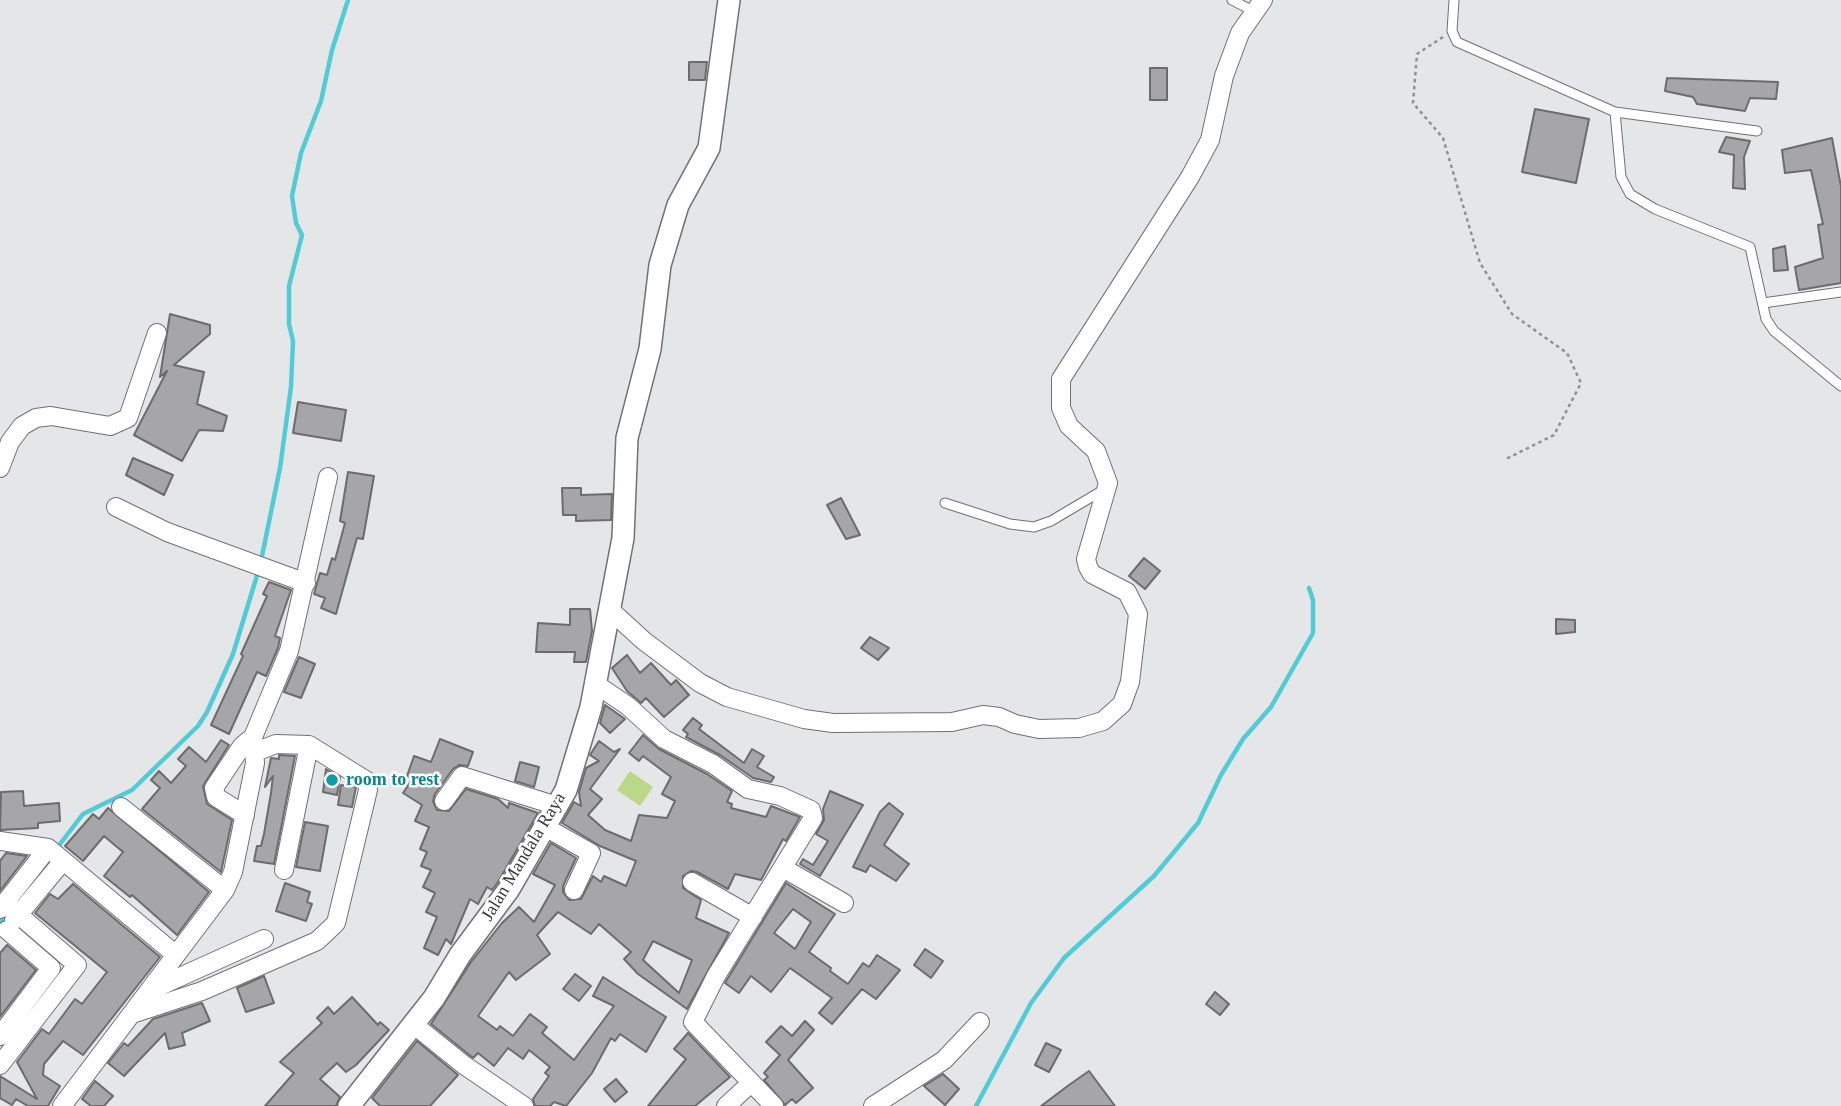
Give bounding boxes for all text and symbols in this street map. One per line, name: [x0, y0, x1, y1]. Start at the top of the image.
place label: room to rest: [346, 769, 439, 791]
marker: room to rest: [324, 772, 340, 788]
street label: Jalan Mandala Raya: [477, 789, 571, 925]

